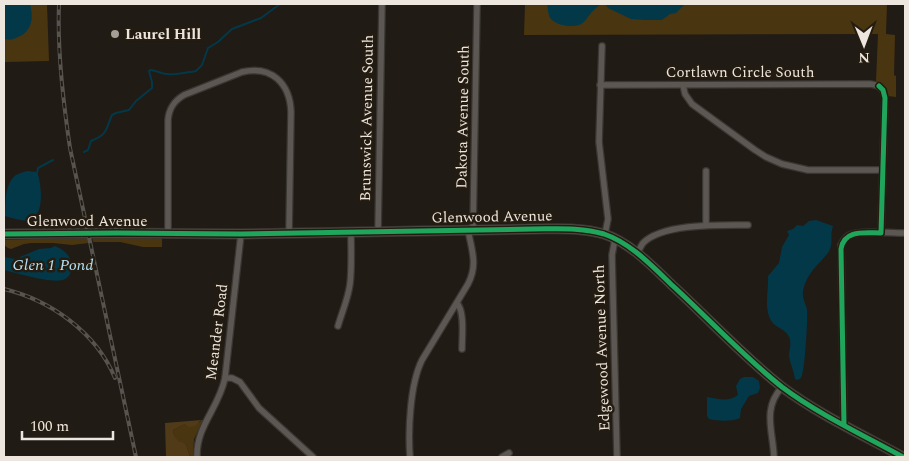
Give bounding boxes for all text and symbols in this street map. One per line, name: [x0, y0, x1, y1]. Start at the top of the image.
north arrow: [839, 20, 889, 70]
place label: Laurel Hill: [125, 23, 201, 46]
marker: Laurel Hill: [109, 28, 121, 40]
street label: Brunswick Avenue South: [354, 34, 380, 202]
street label: Dakota Avenue South: [450, 45, 476, 189]
text: N: [858, 47, 870, 68]
street label: Cortlawn Circle South: [666, 61, 815, 84]
street label: Glenwood Avenue: [431, 204, 553, 230]
street label: Glenwood Avenue: [26, 210, 148, 233]
water label: Glen 1 Pond: [13, 253, 93, 277]
street label: Edgewood Avenue North: [588, 264, 616, 432]
street label: Meander Road: [200, 282, 234, 382]
scale bar: [22, 408, 114, 440]
text: 100 m: [30, 415, 69, 438]

